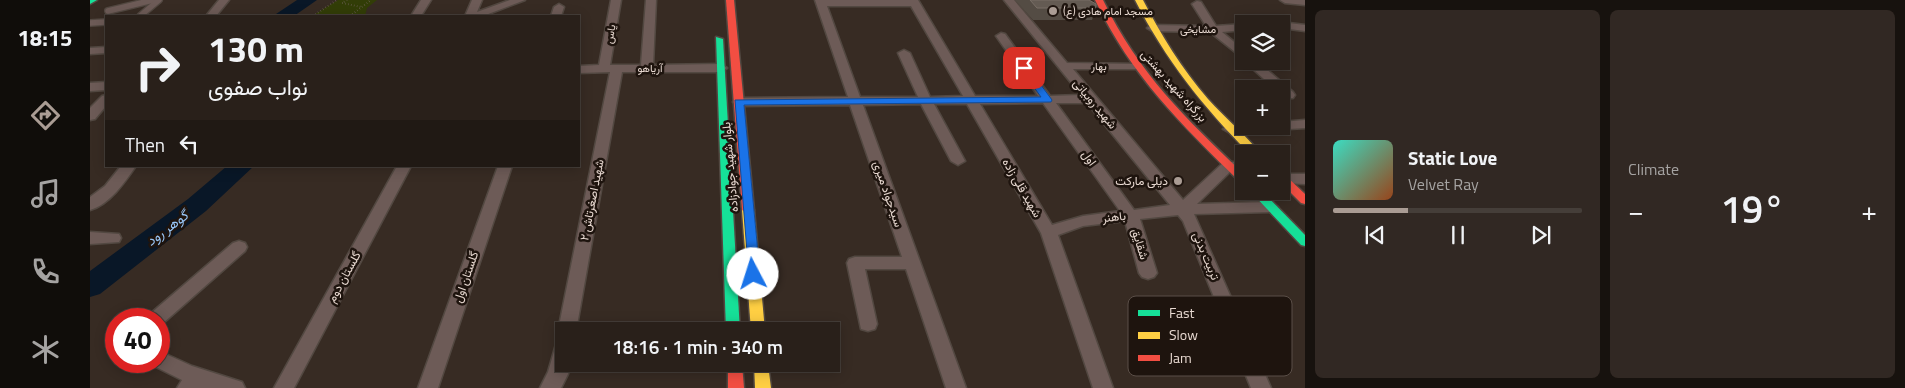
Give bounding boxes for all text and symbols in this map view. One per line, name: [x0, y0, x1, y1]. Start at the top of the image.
place label: مسجد امام هادی (ع): [1063, 3, 1153, 19]
marker: مسجد امام هادی (ع): [1047, 5, 1059, 17]
map controls: [1235, 15, 1290, 200]
button: layers: [1235, 15, 1290, 70]
text: 18:15: [18, 21, 72, 55]
street label: مشایخی: [1180, 21, 1216, 37]
text: 130 m: [208, 22, 304, 76]
street label: یاس: [600, 23, 620, 45]
icon: right: [125, 35, 190, 100]
street label: بزرگراه شهید بهشتی: [1137, 45, 1212, 126]
pin: [1003, 47, 1045, 89]
icon: arrive: [1010, 54, 1038, 82]
street label: بهار: [1090, 58, 1107, 74]
street label: آریاهو: [637, 60, 664, 76]
text: نواب صفوی: [208, 70, 308, 104]
street label: شهید روبیاتی: [1069, 74, 1122, 133]
button: +: [1235, 80, 1290, 135]
icon: directions: [28, 98, 63, 133]
street label: بلوار شهید جوادزاده: [716, 121, 743, 213]
text: Then: [125, 130, 165, 159]
icon: left: [175, 130, 203, 158]
text: Static Love: [1408, 143, 1497, 172]
button: −: [1235, 145, 1290, 200]
street label: اول: [1077, 146, 1102, 170]
street label: شهید قلی زاده: [998, 154, 1047, 221]
text: Climate: [1628, 157, 1679, 181]
street label: شهید اصغرتاش ۲: [574, 158, 609, 242]
street label: سیدجواد میری: [868, 158, 909, 230]
place label: دیلی مارکت: [1115, 171, 1168, 190]
text: Velvet Ray: [1408, 172, 1479, 196]
marker: دیلی مارکت: [1172, 175, 1184, 187]
icon: music: [28, 176, 63, 211]
text: 19°: [1721, 180, 1784, 238]
text: −: [1628, 189, 1644, 232]
text: +: [1861, 189, 1877, 232]
water label: گوهر رود: [141, 203, 194, 250]
street label: باهنر: [1100, 206, 1127, 227]
icon: previous: [1361, 221, 1389, 249]
icon: pause: [1444, 221, 1472, 249]
icon: next: [1527, 221, 1555, 249]
street label: شقایق: [1127, 226, 1154, 262]
street label: تربیت بدنی: [1188, 229, 1225, 283]
position arrow: [726, 247, 778, 299]
street label: گلستان دوم: [322, 248, 365, 306]
street label: گلستان اول: [448, 248, 483, 305]
icon: phone: [28, 254, 63, 289]
legend: [1128, 296, 1292, 376]
text: Fast: [1169, 302, 1194, 323]
speed limit sign: 40: [105, 308, 170, 373]
text: Slow: [1169, 324, 1198, 345]
icon: climate: [28, 332, 63, 367]
text: 18:16 · 1 min · 340 m: [612, 332, 783, 361]
text: Jam: [1169, 347, 1192, 368]

